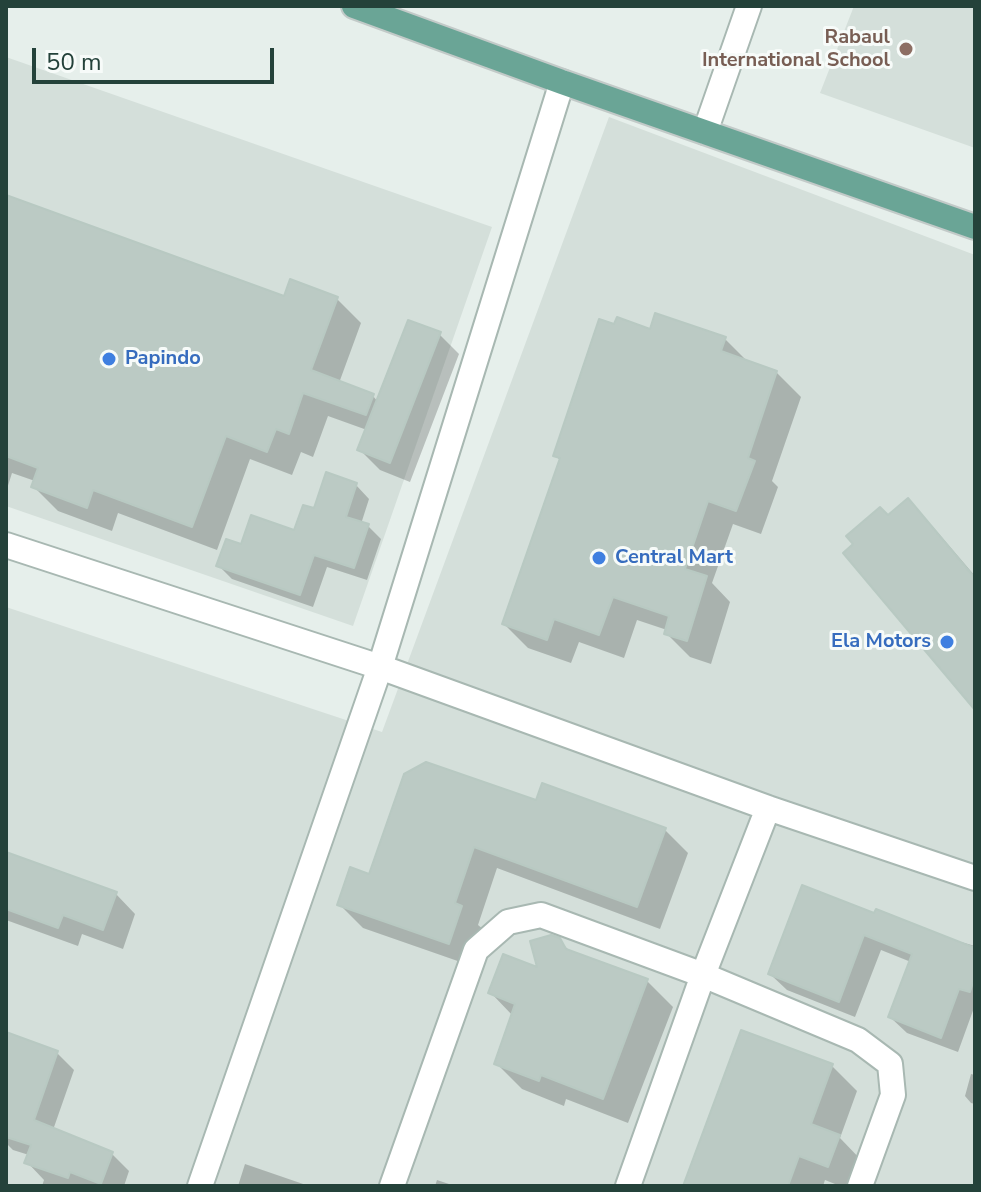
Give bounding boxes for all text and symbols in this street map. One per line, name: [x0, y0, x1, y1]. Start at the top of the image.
place label: Rabaul International School: [702, 26, 890, 73]
scale bar: [36, 32, 278, 82]
marker: Rabaul International School: [897, 40, 915, 58]
text: 50 m: [46, 46, 102, 78]
place label: Papindo: [125, 347, 201, 371]
marker: Papindo: [100, 350, 118, 368]
place label: Central Mart: [615, 546, 733, 570]
marker: Central Mart: [590, 549, 608, 567]
place label: Ela Motors: [831, 630, 931, 654]
marker: Ela Motors: [938, 633, 956, 651]

